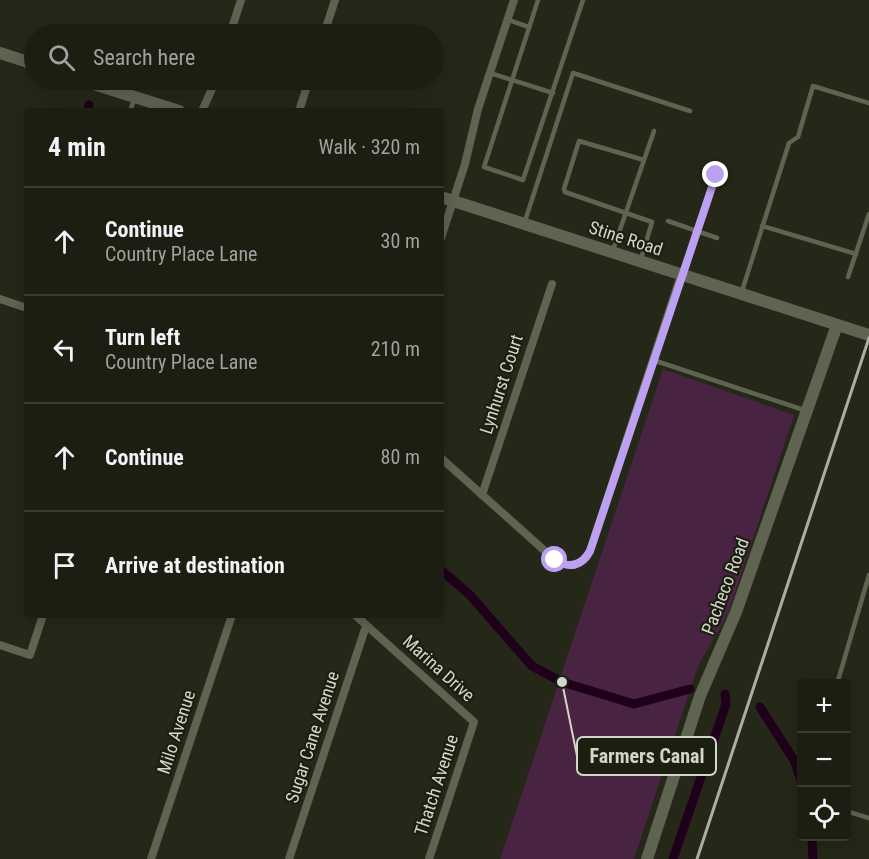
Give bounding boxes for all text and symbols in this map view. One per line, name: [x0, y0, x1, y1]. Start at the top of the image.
search box: [24, 24, 444, 90]
icon: search: [45, 41, 78, 74]
text: Search here: [93, 45, 195, 70]
text: 4 min: [48, 132, 106, 162]
text: Walk · 320 m: [319, 135, 420, 159]
route end: [702, 161, 728, 187]
street label: Stine Road: [587, 216, 665, 260]
text: Continue: [105, 217, 184, 242]
icon: ahead: [48, 225, 81, 258]
text: 30 m: [381, 229, 420, 253]
text: Country Place Lane: [105, 242, 257, 266]
text: Turn left: [105, 325, 180, 350]
street label: Lynhurst Court: [475, 332, 527, 436]
icon: left: [48, 333, 81, 366]
text: 210 m: [371, 337, 420, 361]
text: Country Place Lane: [105, 350, 257, 374]
icon: ahead: [48, 441, 81, 474]
text: Continue: [105, 445, 184, 470]
text: 80 m: [381, 445, 420, 469]
street label: Pacheco Road: [697, 535, 753, 637]
route start: [541, 546, 567, 572]
icon: arrive: [48, 549, 81, 582]
text: Arrive at destination: [105, 553, 285, 578]
street label: Marina Drive: [399, 630, 479, 706]
street label: Sugar Cane Avenue: [281, 669, 343, 805]
map controls: [797, 679, 851, 841]
button: +: [797, 679, 851, 733]
street label: Milo Avenue: [153, 687, 199, 777]
street label: Thatch Avenue: [410, 732, 462, 838]
button: −: [797, 733, 851, 787]
callout: Farmers Canal: [577, 737, 716, 775]
text: Farmers Canal: [589, 744, 705, 768]
button: locate: [797, 787, 851, 841]

